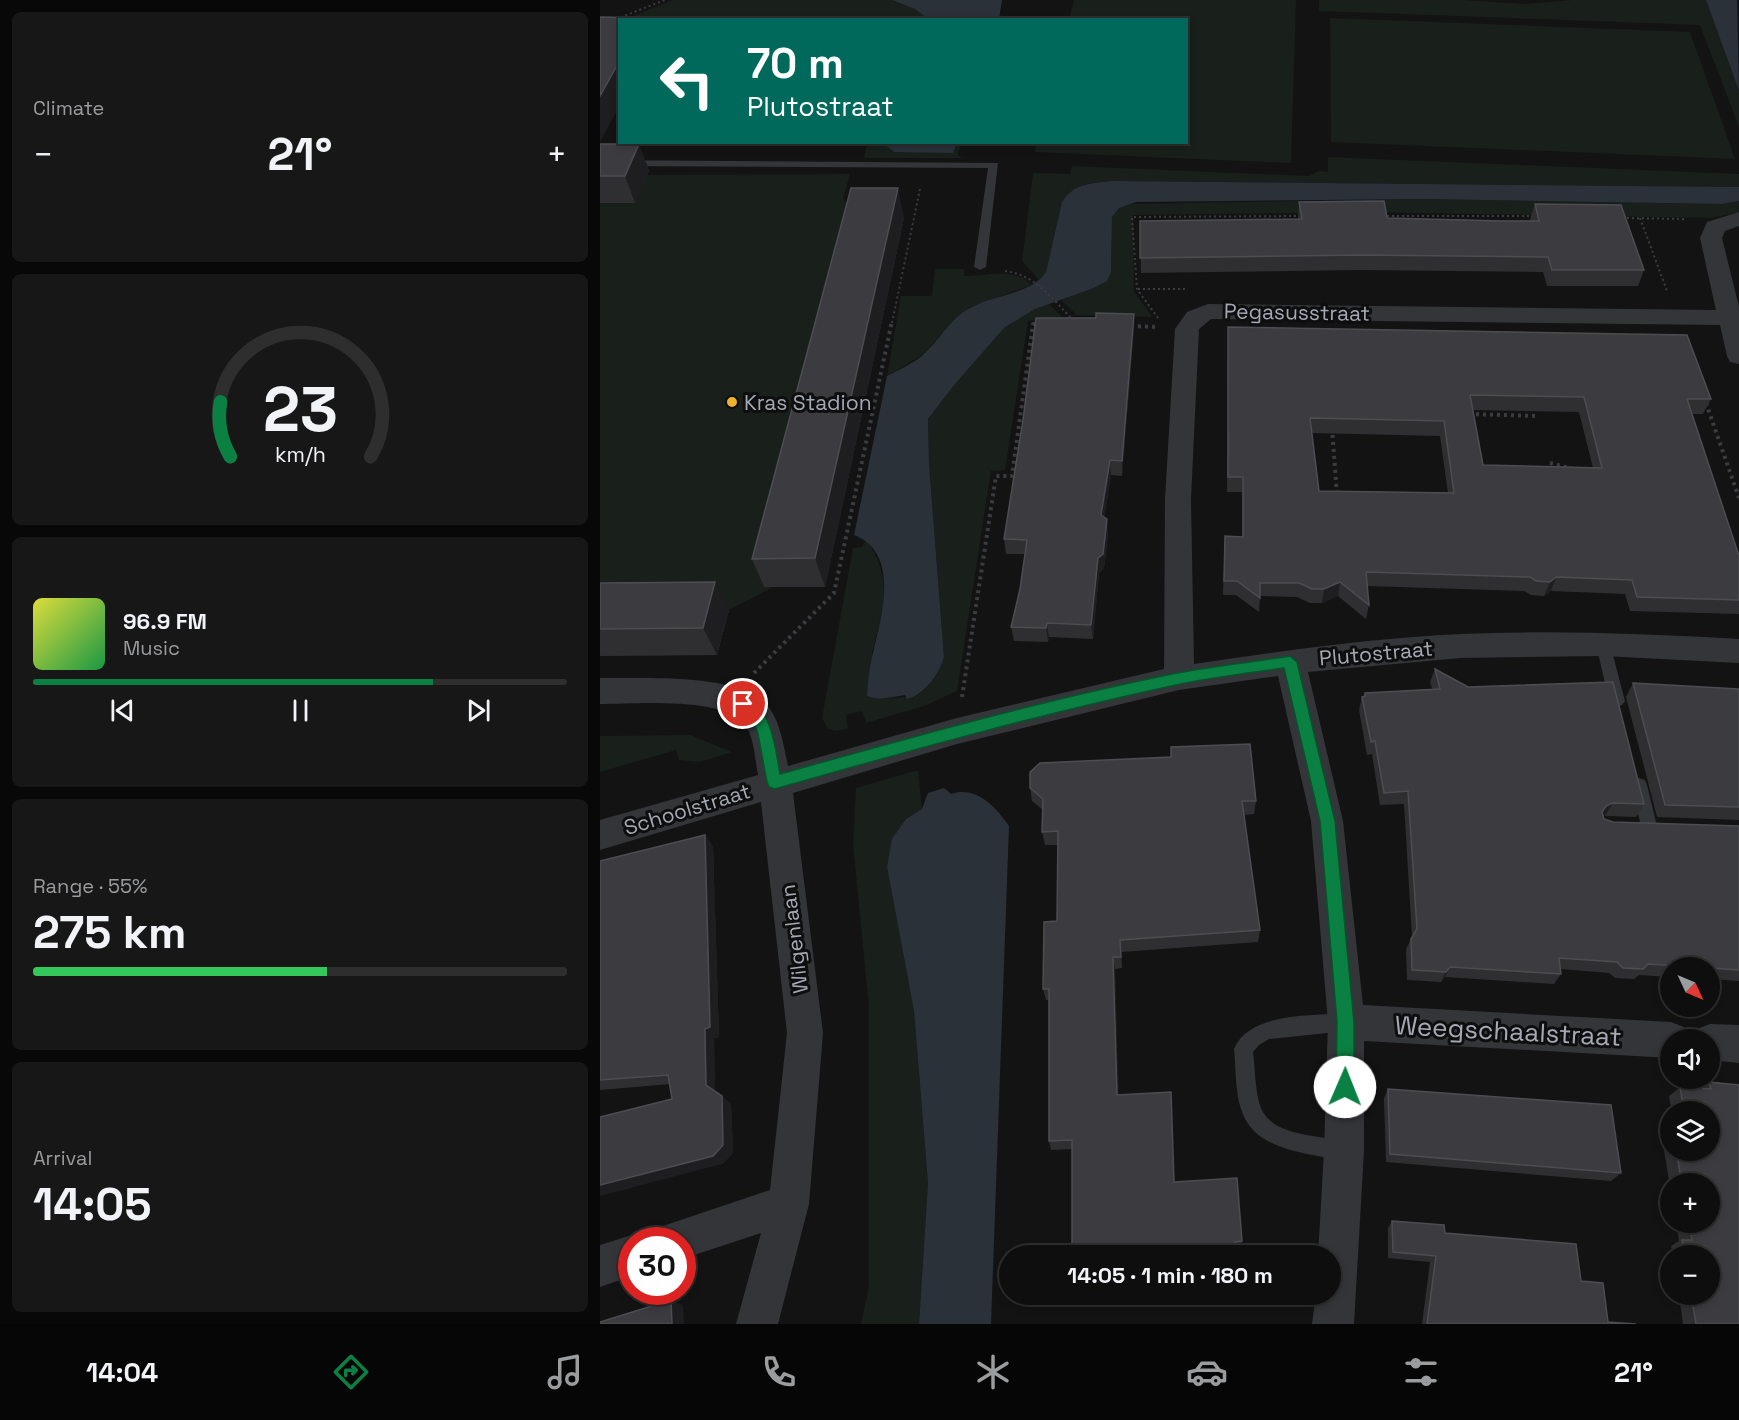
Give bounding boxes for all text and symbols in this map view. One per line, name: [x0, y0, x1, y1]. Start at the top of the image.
text: 70 m: [747, 37, 844, 90]
icon: left: [648, 42, 726, 120]
text: Plutostraat: [747, 89, 894, 124]
text: Climate: [33, 95, 104, 121]
text: 21°: [268, 126, 332, 183]
text: −: [33, 134, 53, 176]
text: +: [547, 134, 567, 176]
street label: Pegasusstraat: [1224, 297, 1370, 327]
text: 23: [262, 370, 337, 449]
place label: Kras Stadion: [744, 389, 872, 416]
marker: Kras Stadion: [725, 395, 739, 409]
text: km/h: [274, 441, 326, 468]
text: 96.9 FM: [123, 607, 207, 635]
text: Music: [123, 635, 180, 661]
street label: Plutostraat: [1318, 635, 1434, 671]
pin: [717, 678, 768, 729]
icon: arrive: [726, 687, 759, 720]
icon: previous: [106, 694, 139, 727]
icon: pause: [284, 694, 317, 727]
icon: next: [462, 694, 495, 727]
street label: Schoolstraat: [621, 777, 753, 841]
text: Range · 55%: [33, 873, 147, 899]
street label: Wilgenlaan: [774, 883, 814, 995]
text: 275 km: [33, 904, 186, 961]
north arrow: [1660, 957, 1720, 1017]
map controls: [1660, 957, 1720, 1305]
street label: Weegschaalstraat: [1394, 1008, 1622, 1054]
button: sound: [1660, 1029, 1720, 1089]
position arrow: [1313, 1055, 1377, 1119]
button: layers: [1660, 1101, 1720, 1161]
text: Arrival: [33, 1145, 92, 1171]
button: +: [1660, 1173, 1720, 1233]
text: 14:05: [33, 1176, 152, 1233]
speed limit sign: 30: [618, 1227, 696, 1305]
button: −: [1660, 1245, 1720, 1305]
text: 14:05 · 1 min · 180 m: [1067, 1261, 1273, 1289]
icon: directions: [330, 1351, 372, 1393]
icon: music: [544, 1351, 586, 1393]
icon: phone: [758, 1351, 800, 1393]
icon: climate: [972, 1351, 1014, 1393]
icon: car: [1186, 1351, 1228, 1393]
icon: filters: [1400, 1351, 1442, 1393]
text: 14:04: [86, 1355, 158, 1390]
text: 21°: [1614, 1355, 1653, 1390]

